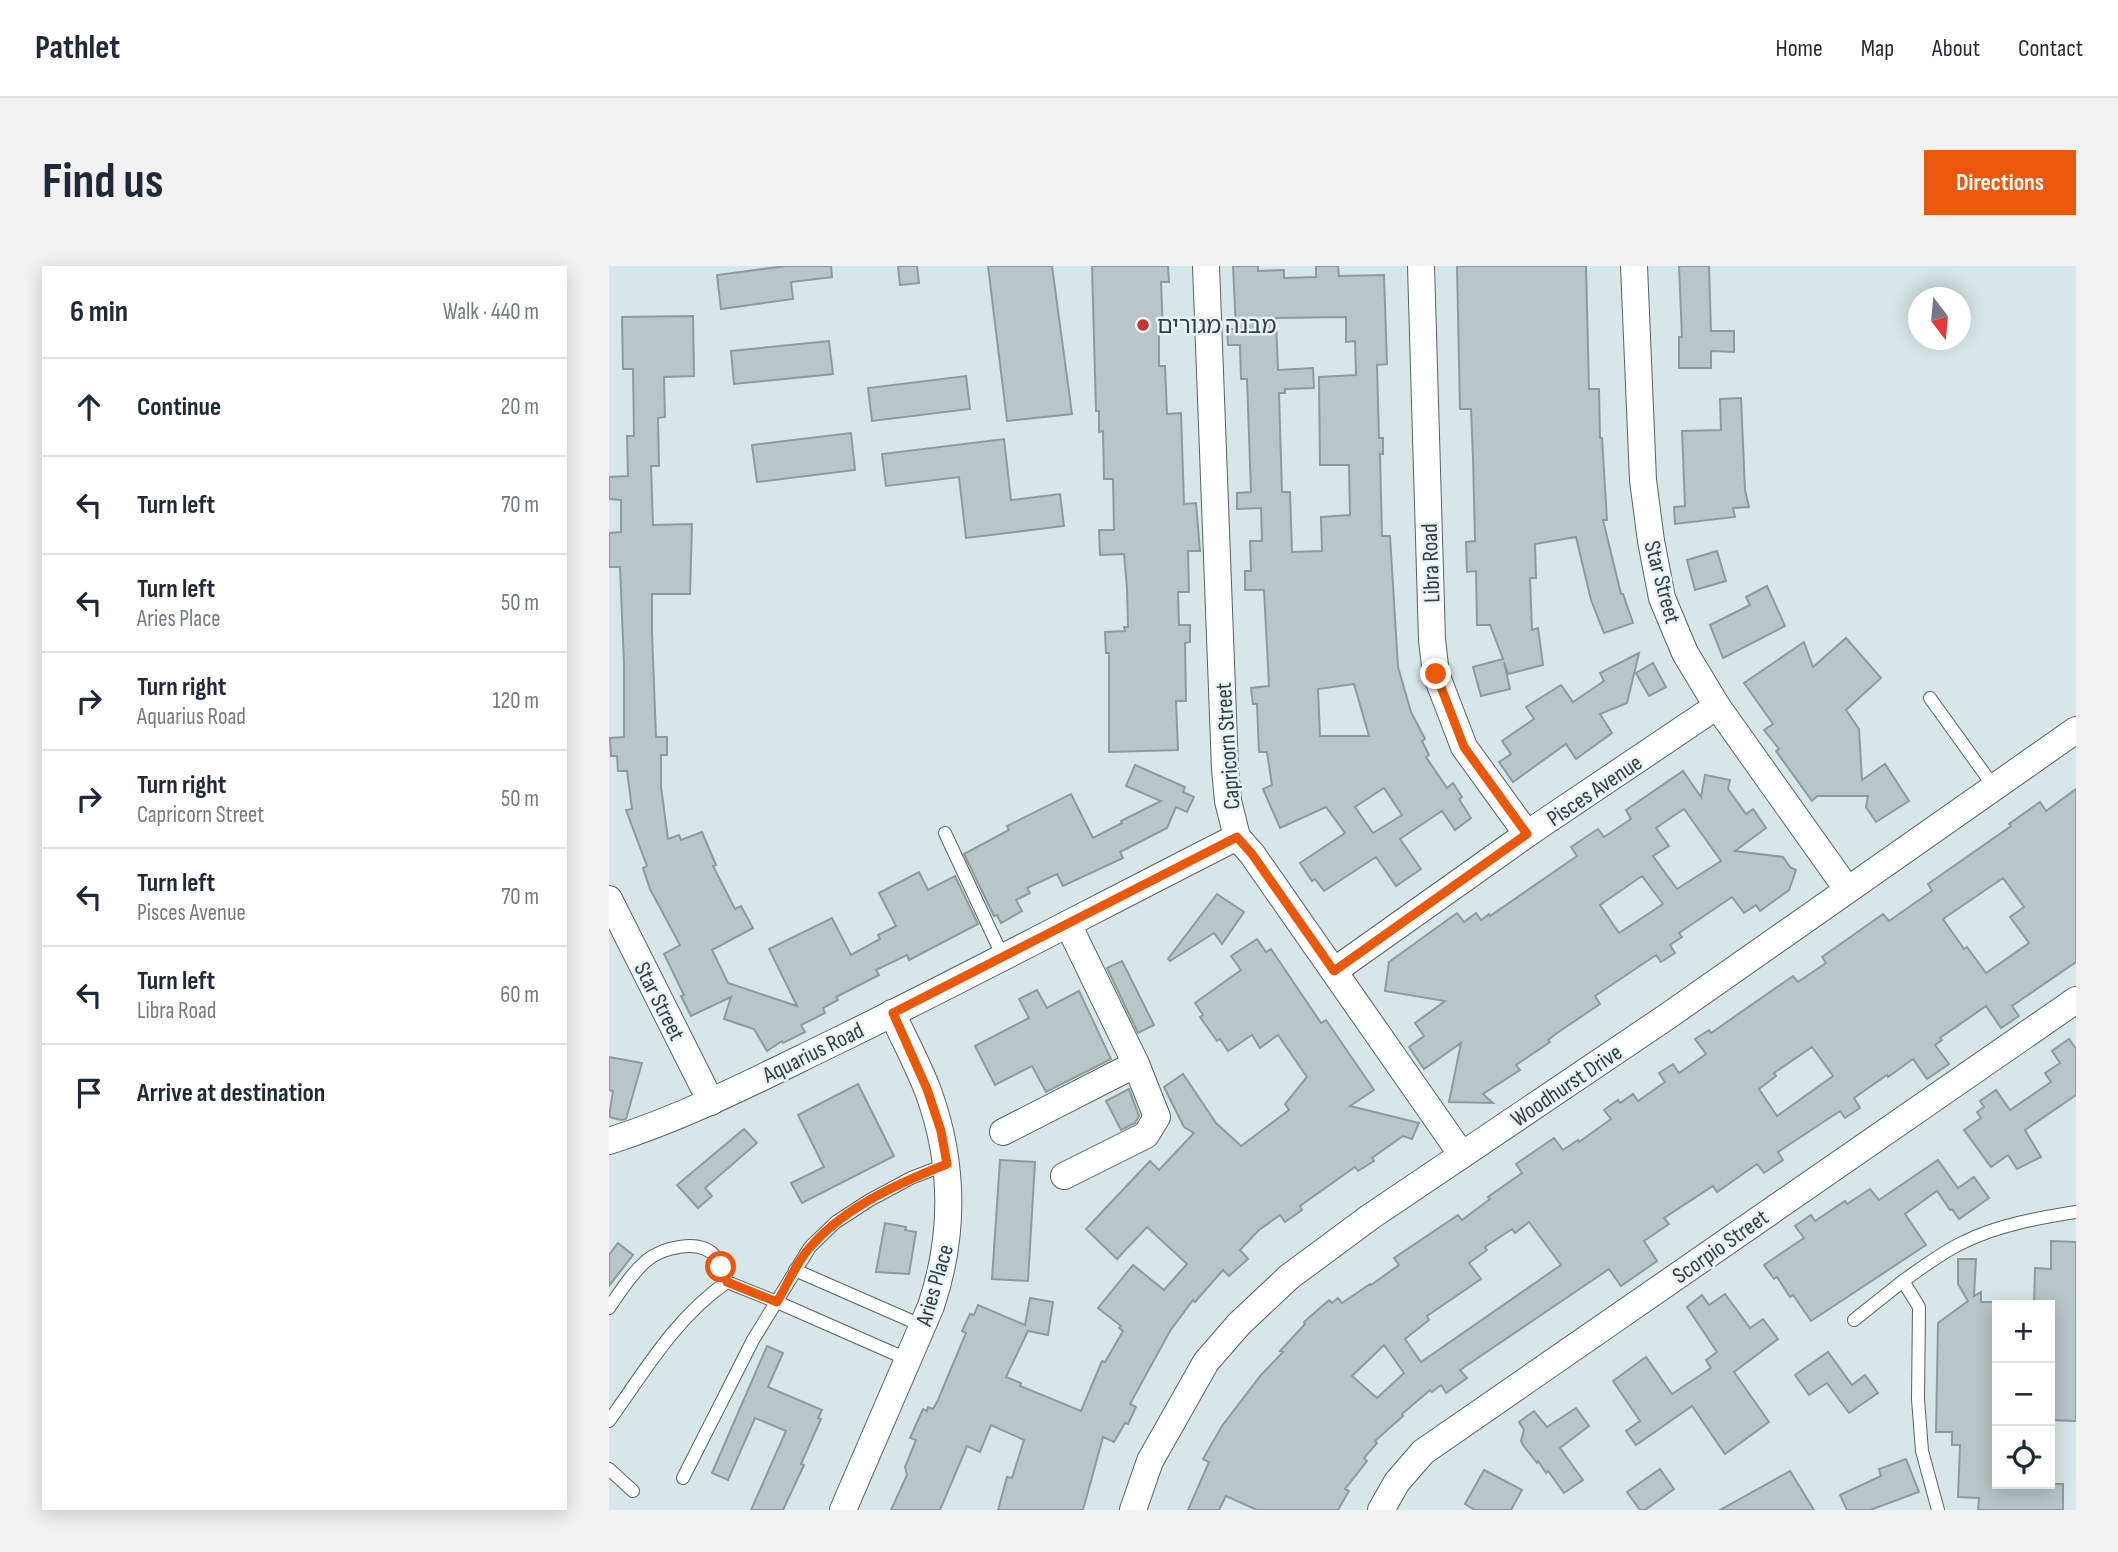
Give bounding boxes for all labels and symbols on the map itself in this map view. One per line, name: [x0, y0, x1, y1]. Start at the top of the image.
north arrow: [1908, 287, 1971, 350]
place label: מבנה מגורים: [1157, 312, 1276, 340]
marker: מבנה מגורים: [1135, 317, 1151, 333]
street label: Libra Road: [1416, 523, 1446, 603]
street label: Star Street: [1638, 538, 1686, 627]
route end: [1420, 658, 1451, 689]
street label: Capricorn Street: [1210, 681, 1246, 810]
street label: Pisces Avenue: [1542, 749, 1647, 833]
street label: Star Street: [627, 958, 691, 1045]
street label: Aquarius Road: [757, 1016, 869, 1090]
street label: Woodhurst Drive: [1506, 1038, 1627, 1133]
street label: Scorpio Street: [1667, 1204, 1774, 1290]
street label: Aries Place: [910, 1241, 960, 1330]
route start: [705, 1251, 736, 1282]

